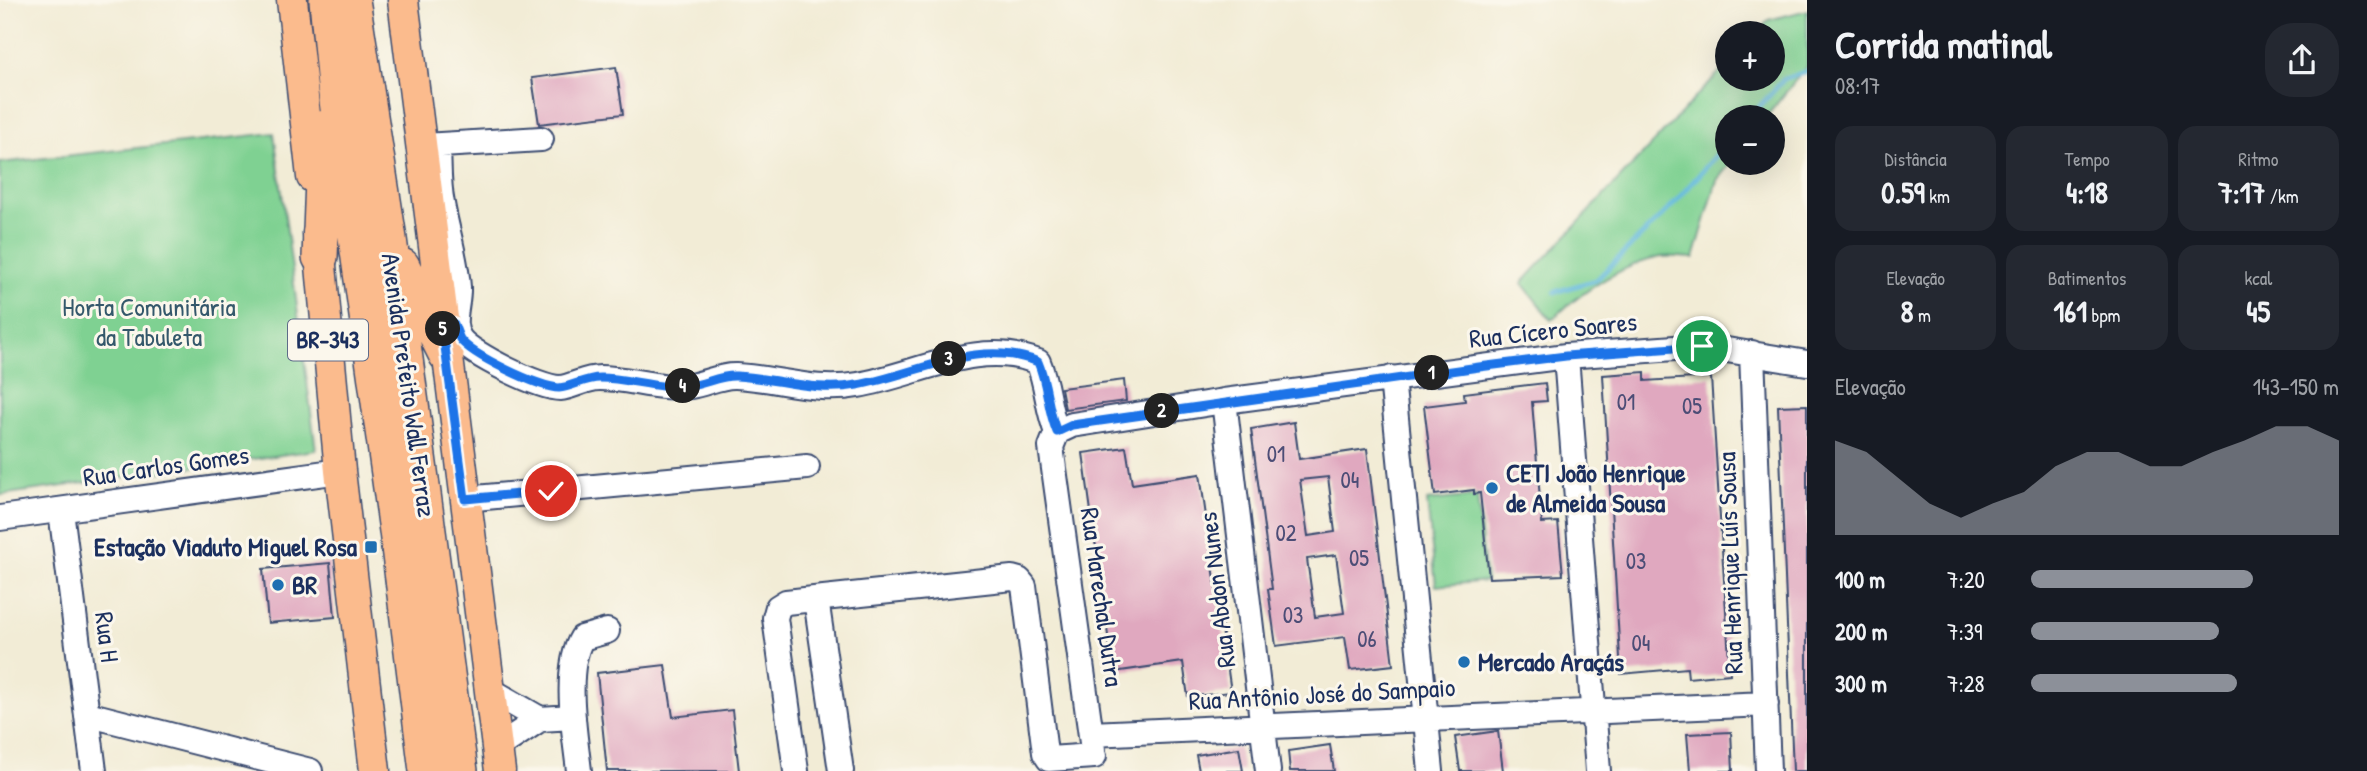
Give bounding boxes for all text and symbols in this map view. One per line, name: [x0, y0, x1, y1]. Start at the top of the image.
text: Corrida matinal: [1835, 18, 2052, 70]
map controls: [1715, 21, 1785, 175]
button: +: [1715, 21, 1785, 91]
button: share: [2265, 23, 2339, 97]
text: 08:17: [1835, 70, 1880, 101]
button: −: [1715, 105, 1785, 175]
text: Distância: [1885, 146, 1947, 172]
text: Tempo: [2064, 146, 2110, 172]
text: Ritmo: [2238, 146, 2278, 172]
text: 0.59: [1881, 172, 1925, 212]
text: 4:18: [2066, 172, 2108, 212]
text: 7:17: [2218, 172, 2265, 212]
text: km: [1925, 183, 1950, 209]
text: /km: [2265, 183, 2299, 209]
street label: Avenida Prefeito Wall Ferraz: [374, 251, 445, 519]
text: Elevação: [1886, 265, 1945, 291]
text: Batimentos: [2048, 265, 2126, 291]
text: kcal: [2244, 265, 2272, 291]
park label: Horta Comunitária da Tabuleta: [62, 289, 236, 354]
text: 8: [1901, 291, 1914, 331]
text: 161: [2053, 291, 2087, 331]
text: 45: [2246, 291, 2270, 331]
text: m: [1914, 302, 1931, 328]
text: bpm: [2087, 302, 2121, 328]
street label: Rua Cícero Soares: [1467, 303, 1638, 356]
pin: 5: [426, 312, 460, 346]
text: 5: [438, 315, 447, 341]
pin: [1672, 316, 1732, 376]
road number: BR-343: [288, 320, 368, 360]
icon: arrive: [1683, 327, 1721, 365]
pin: 3: [932, 342, 967, 376]
text: 3: [944, 345, 953, 371]
pin: 1: [1414, 356, 1450, 390]
text: 1: [1428, 359, 1435, 385]
pin: 4: [666, 368, 700, 404]
text: Elevação: [1835, 371, 1906, 402]
text: 143–150 m: [2253, 371, 2339, 402]
text: 4: [679, 372, 686, 398]
house number: 01: [1617, 386, 1635, 417]
house number: 05: [1682, 390, 1702, 421]
pin: 2: [1144, 394, 1180, 428]
text: 2: [1157, 397, 1166, 423]
street label: Rua Carlos Gomes: [81, 437, 251, 494]
house number: 01: [1267, 438, 1285, 469]
street label: Rua Henrique Luís Sousa: [1708, 451, 1751, 675]
place label: CETI João Henrique de Almeida Sousa: [1506, 455, 1686, 520]
pin: [521, 461, 581, 521]
house number: 04: [1341, 464, 1359, 495]
icon: check: [532, 472, 570, 510]
marker: CETI João Henrique de Almeida Sousa: [1484, 480, 1500, 496]
street label: Rua Marechal Dutra: [1073, 505, 1132, 689]
street label: Rua Abdon Nunes: [1190, 510, 1243, 670]
house number: 02: [1275, 517, 1297, 548]
place label: Estação Viaduto Miguel Rosa: [94, 529, 358, 565]
marker: Estação Viaduto Miguel Rosa: [363, 539, 379, 555]
house number: 05: [1349, 542, 1369, 573]
house number: 03: [1626, 545, 1646, 576]
text: 100 m: [1835, 564, 1885, 595]
text: 7:20: [1947, 564, 1985, 595]
place label: BR: [292, 567, 317, 602]
marker: BR: [270, 577, 286, 593]
house number: 03: [1283, 599, 1303, 630]
street label: Rua H: [87, 610, 128, 664]
text: 200 m: [1835, 616, 1887, 647]
text: 7:39: [1947, 616, 1982, 647]
house number: 06: [1357, 623, 1377, 654]
house number: 04: [1632, 627, 1650, 658]
place label: Mercado Araçás: [1478, 644, 1624, 679]
marker: Mercado Araçás: [1456, 654, 1472, 670]
text: 300 m: [1835, 668, 1887, 699]
text: 7:28: [1947, 668, 1984, 699]
street label: Rua Antônio José do Sampaio: [1188, 669, 1456, 718]

